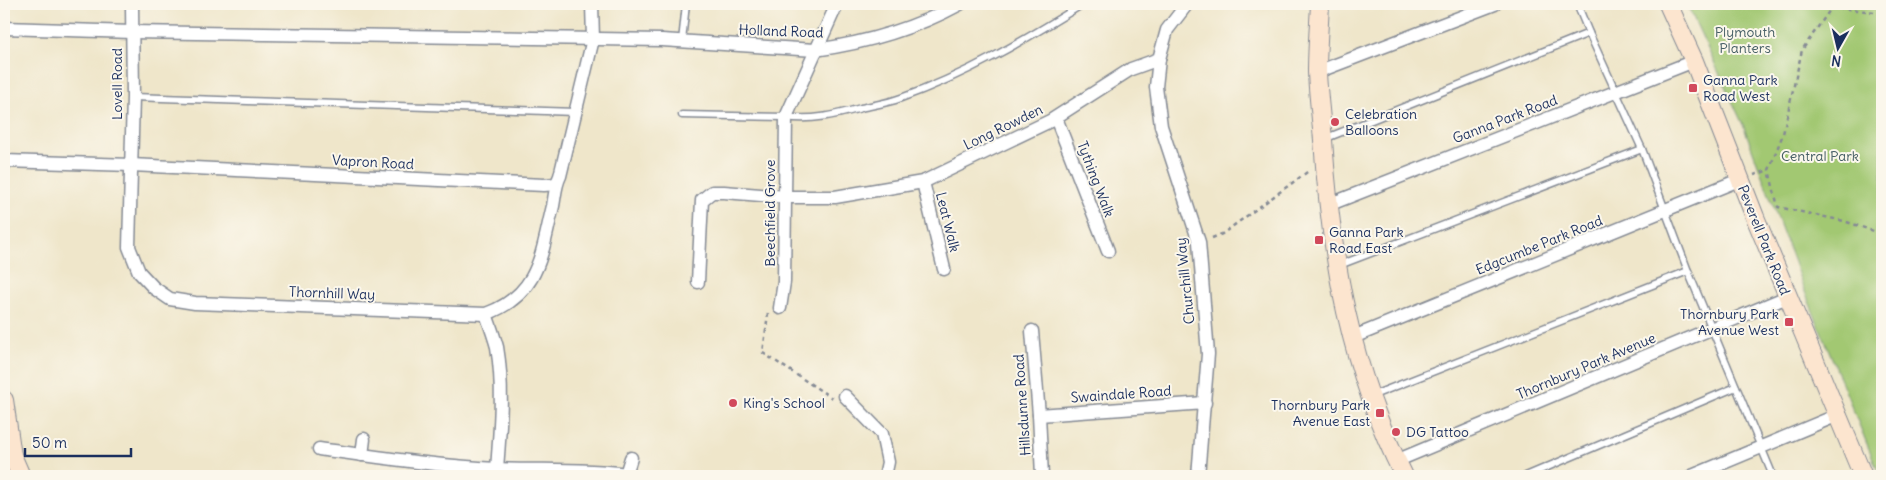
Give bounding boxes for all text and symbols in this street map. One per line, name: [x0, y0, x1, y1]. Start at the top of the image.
street label: Holland Road: [738, 21, 824, 41]
north arrow: [1814, 22, 1864, 72]
park label: Plymouth Planters: [1715, 23, 1775, 57]
street label: Lovell Road: [108, 48, 126, 120]
text: N: [1830, 51, 1842, 70]
place label: Ganna Park Road West: [1703, 71, 1778, 105]
marker: Ganna Park Road West: [1687, 82, 1699, 94]
street label: Ganna Park Road: [1450, 91, 1560, 147]
street label: Long Rowden: [960, 100, 1046, 154]
place label: Celebration Balloons: [1345, 105, 1417, 139]
marker: Celebration Balloons: [1329, 116, 1341, 128]
street label: Tything Walk: [1073, 138, 1119, 220]
park label: Central Park: [1781, 147, 1859, 165]
street label: Vapron Road: [332, 151, 414, 173]
street label: Beechfield Grove: [761, 159, 779, 267]
street label: Peverell Park Road: [1734, 182, 1794, 298]
street label: Leat Walk: [932, 190, 964, 254]
street label: Edgcumbe Park Road: [1473, 211, 1605, 279]
place label: Ganna Park Road East: [1329, 223, 1404, 257]
marker: Ganna Park Road East: [1313, 234, 1325, 246]
street label: Churchill Way: [1171, 237, 1199, 325]
street label: Thornhill Way: [289, 283, 375, 303]
place label: Thornbury Park Avenue West: [1680, 305, 1779, 339]
marker: Thornbury Park Avenue West: [1783, 316, 1795, 328]
street label: Thornbury Park Avenue: [1514, 329, 1658, 403]
street label: Hillsdunne Road: [1009, 353, 1035, 457]
street label: Swaindale Road: [1070, 382, 1172, 406]
place label: King's School: [743, 394, 825, 412]
place label: Thornbury Park Avenue East: [1271, 396, 1370, 430]
marker: King's School: [727, 397, 739, 409]
marker: Thornbury Park Avenue East: [1374, 407, 1386, 419]
place label: DG Tattoo: [1406, 423, 1469, 441]
scale bar: [25, 425, 131, 457]
marker: DG Tattoo: [1390, 426, 1402, 438]
text: 50 m: [32, 433, 67, 452]

